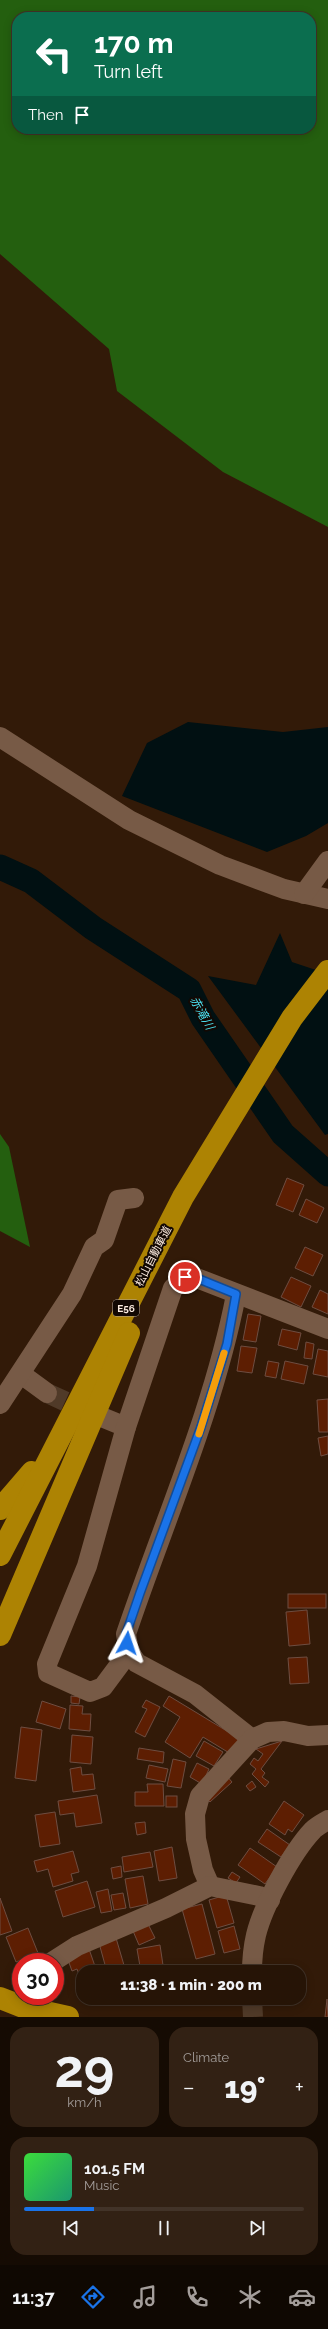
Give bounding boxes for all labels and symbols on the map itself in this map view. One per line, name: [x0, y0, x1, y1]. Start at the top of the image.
water label: 赤滝川: [187, 994, 218, 1034]
street label: 松山自動車道: [133, 1224, 174, 1289]
pin: [168, 1260, 202, 1294]
road number: E56: [113, 1300, 139, 1316]
position arrow: [106, 1622, 148, 1664]
speed limit sign: 30: [12, 1953, 64, 2005]

